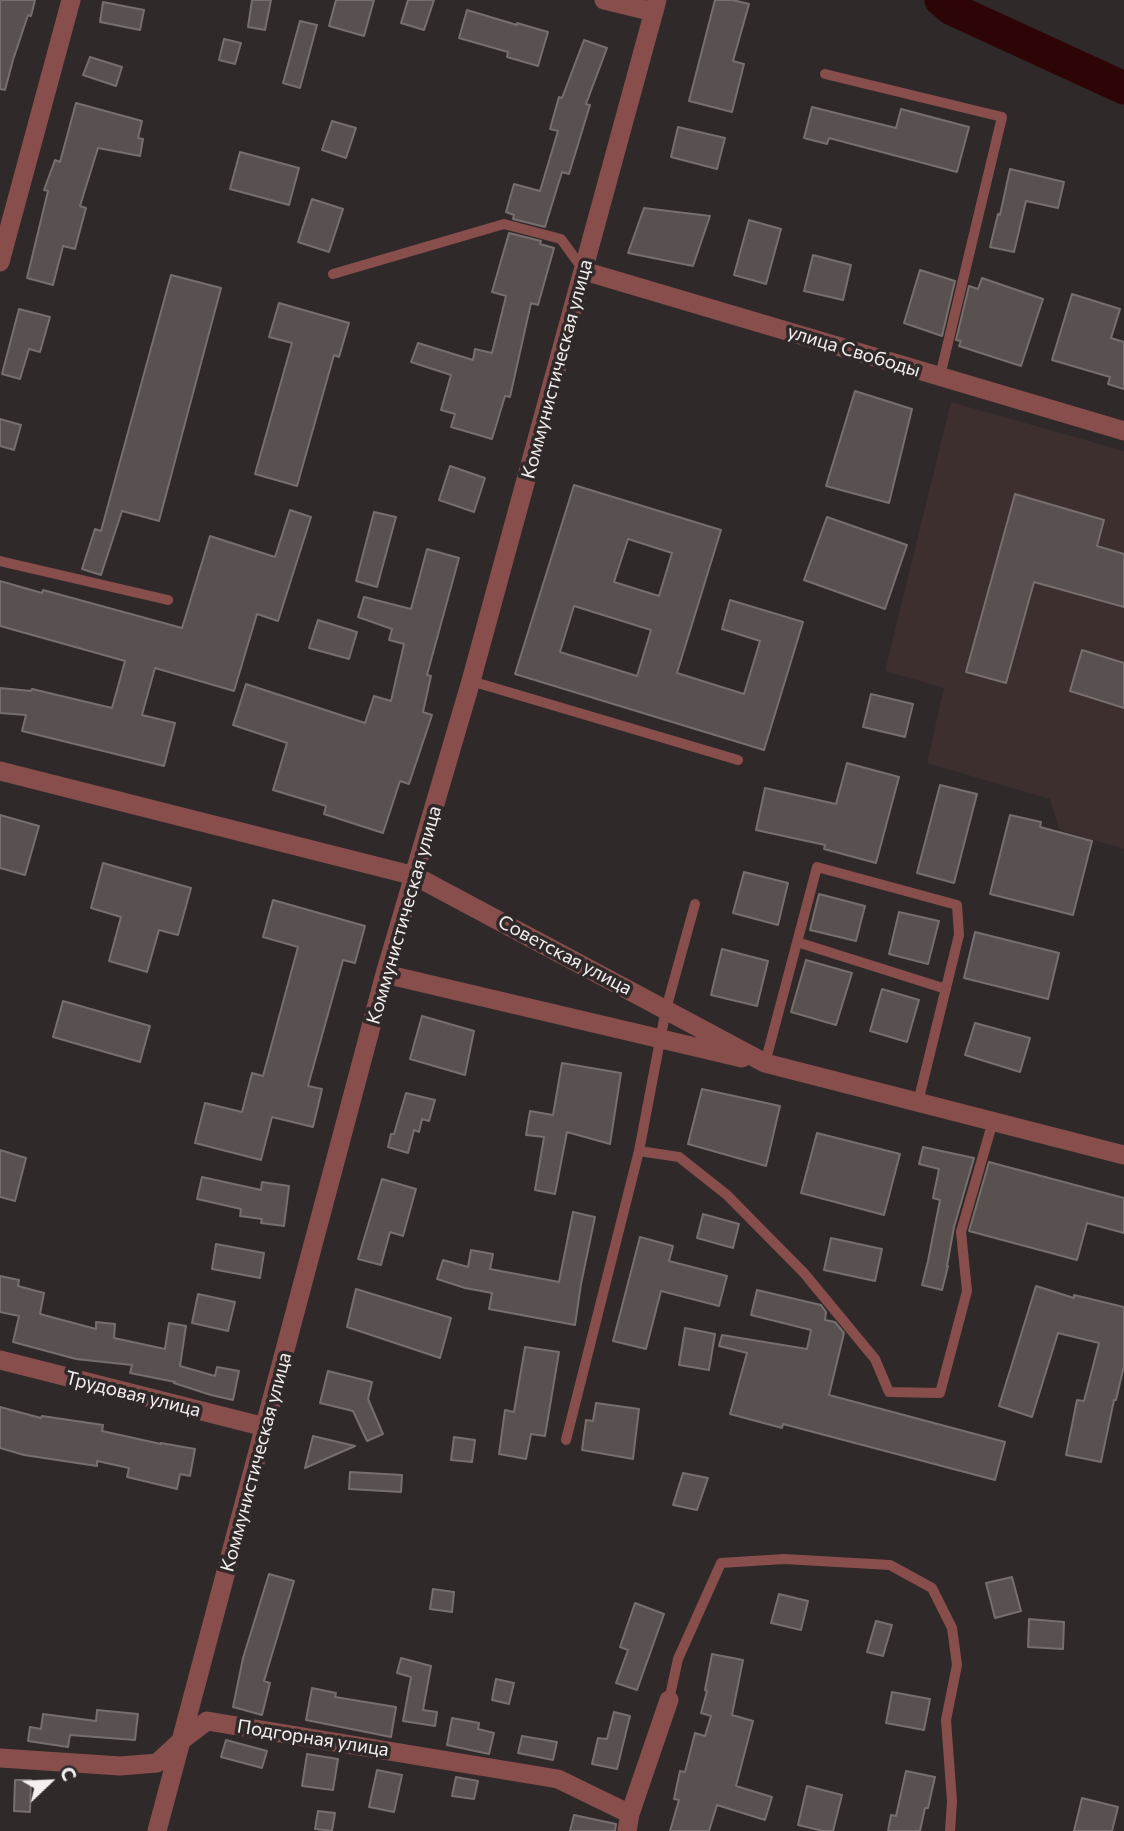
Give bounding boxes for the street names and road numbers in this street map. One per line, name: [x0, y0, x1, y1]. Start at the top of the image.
street label: Коммунистическая улица: [517, 257, 597, 481]
street label: улица Свободы: [785, 320, 923, 382]
street label: Коммунистическая улица: [362, 803, 446, 1027]
street label: Советская улица: [494, 910, 636, 1000]
street label: Коммунистическая улица: [216, 1350, 296, 1574]
street label: Трудовая улица: [63, 1366, 203, 1422]
street label: Подгорная улица: [235, 1715, 391, 1761]

